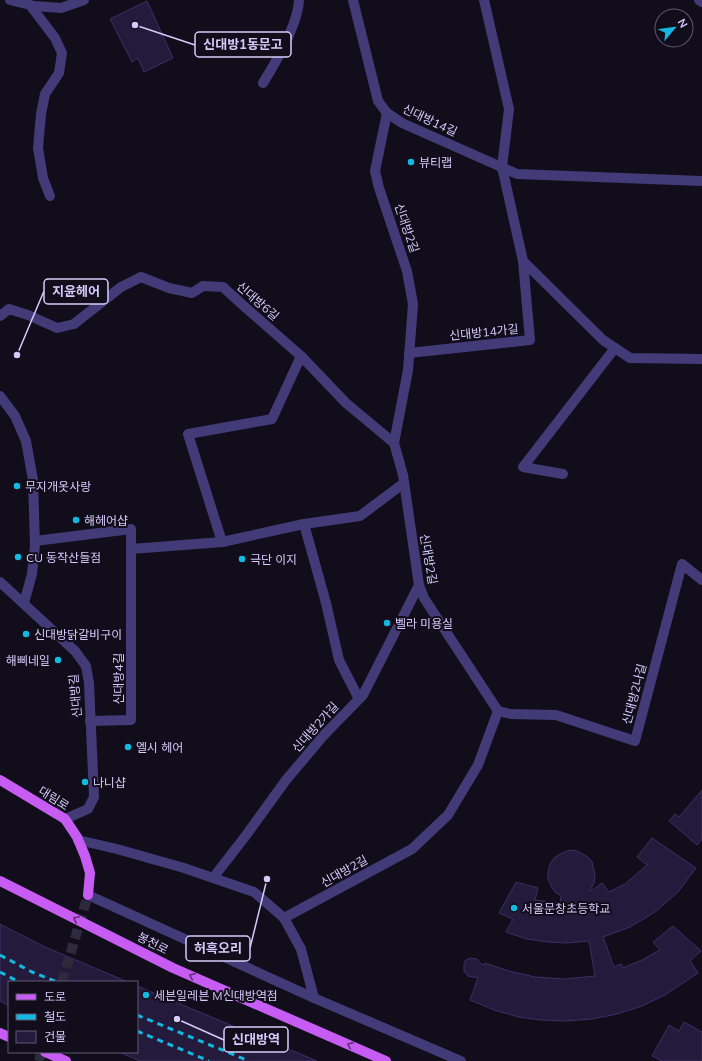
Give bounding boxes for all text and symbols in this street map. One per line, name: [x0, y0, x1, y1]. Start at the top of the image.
north arrow: [654, 8, 694, 48]
text: N: [675, 16, 691, 30]
callout: 신대방1동문고: [195, 32, 291, 57]
text: 신대방1동문고: [203, 36, 283, 52]
street label: 신대방14길: [400, 101, 460, 139]
place label: 뷰티랩: [419, 155, 452, 170]
marker: 뷰티랩: [406, 157, 416, 167]
street label: 신대방2길: [392, 201, 422, 255]
street label: 신대방6길: [234, 278, 282, 324]
callout: 지윤헤어: [44, 279, 108, 304]
text: 지윤헤어: [52, 283, 100, 299]
street label: 신대방14가길: [449, 321, 519, 343]
place label: 무지개옷사랑: [25, 479, 91, 494]
marker: 무지개옷사랑: [12, 481, 22, 491]
place label: 해헤어샵: [84, 513, 128, 528]
marker: 해헤어샵: [71, 515, 81, 525]
street label: 신대방2길: [417, 532, 441, 586]
place label: CU 동작산들점: [26, 550, 101, 565]
marker: CU 동작산들점: [13, 552, 23, 562]
place label: 극단 이지: [250, 552, 297, 567]
marker: 극단 이지: [237, 554, 247, 564]
place label: 벨라 미용실: [395, 616, 453, 631]
marker: 벨라 미용실: [382, 618, 392, 628]
place label: 신대방닭갈비구이: [34, 627, 122, 642]
marker: 신대방닭갈비구이: [21, 629, 31, 639]
place label: 해삐네일: [6, 653, 50, 668]
street label: 신대방4길: [111, 653, 126, 705]
marker: 해삐네일: [53, 655, 63, 665]
street label: 신대방2나길: [619, 662, 649, 726]
street label: 신대방길: [66, 673, 84, 719]
street label: 신대방2가길: [289, 699, 341, 755]
place label: 엘시 헤어: [136, 740, 183, 755]
marker: 엘시 헤어: [123, 742, 133, 752]
place label: 나니샵: [93, 775, 126, 790]
marker: 나니샵: [80, 777, 90, 787]
street label: 대림로: [36, 783, 72, 813]
street label: 신대방2길: [318, 852, 370, 890]
place label: 서울문창초등학교: [522, 901, 610, 916]
marker: 서울문창초등학교: [509, 903, 519, 913]
one-way arrow: [73, 916, 80, 924]
street label: 봉천로: [135, 929, 171, 957]
callout: 허흑오리: [186, 936, 250, 961]
text: 허흑오리: [194, 940, 242, 956]
one-way arrow: [189, 973, 196, 981]
legend: [8, 981, 138, 1053]
place label: 세븐일레븐 M신대방역점: [154, 988, 278, 1003]
text: 도로: [44, 989, 66, 1004]
marker: 세븐일레븐 M신대방역점: [141, 990, 151, 1000]
text: 철도: [44, 1009, 66, 1024]
callout: 신대방역: [224, 1027, 288, 1052]
text: 건물: [44, 1029, 66, 1044]
text: 신대방역: [232, 1031, 280, 1047]
one-way arrow: [347, 1042, 354, 1050]

